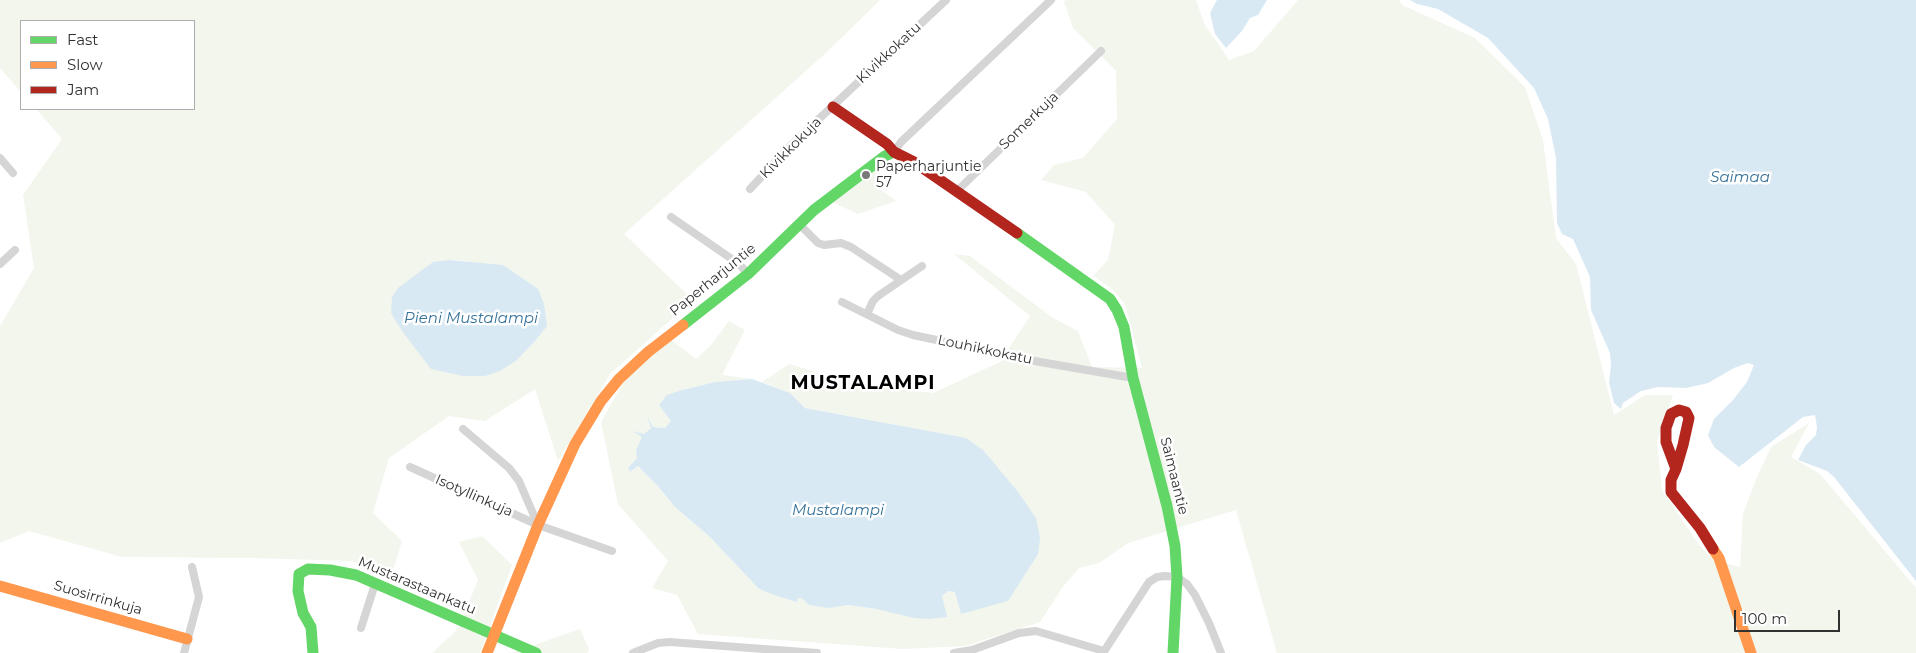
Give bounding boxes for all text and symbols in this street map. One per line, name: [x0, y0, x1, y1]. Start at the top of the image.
street label: Kivikkokatu: [853, 19, 925, 87]
legend: [20, 20, 195, 110]
text: Fast: [67, 30, 98, 49]
text: Slow: [67, 55, 103, 74]
text: Jam: [67, 80, 99, 99]
street label: Somerkuja: [996, 89, 1062, 153]
street label: Kivikkokuja: [757, 114, 825, 182]
place label: Paperharjuntie 57: [876, 159, 982, 192]
marker: Paperharjuntie 57: [860, 169, 872, 181]
water label: Saimaa: [1710, 169, 1770, 187]
street label: Paperharjuntie: [667, 240, 759, 320]
water label: Pieni Mustalampi: [404, 310, 538, 328]
street label: Louhikkokatu: [936, 332, 1034, 368]
district label: MUSTALAMPI: [789, 372, 937, 394]
street label: Saimaantie: [1156, 435, 1192, 517]
street label: Isotyllinkuja: [433, 471, 515, 521]
water label: Mustalampi: [792, 502, 884, 520]
street label: Mustarastaankatu: [356, 554, 478, 618]
street label: Suosirrinkuja: [52, 577, 144, 619]
scale bar: [1736, 600, 1842, 632]
text: 100 m: [1742, 609, 1787, 628]

